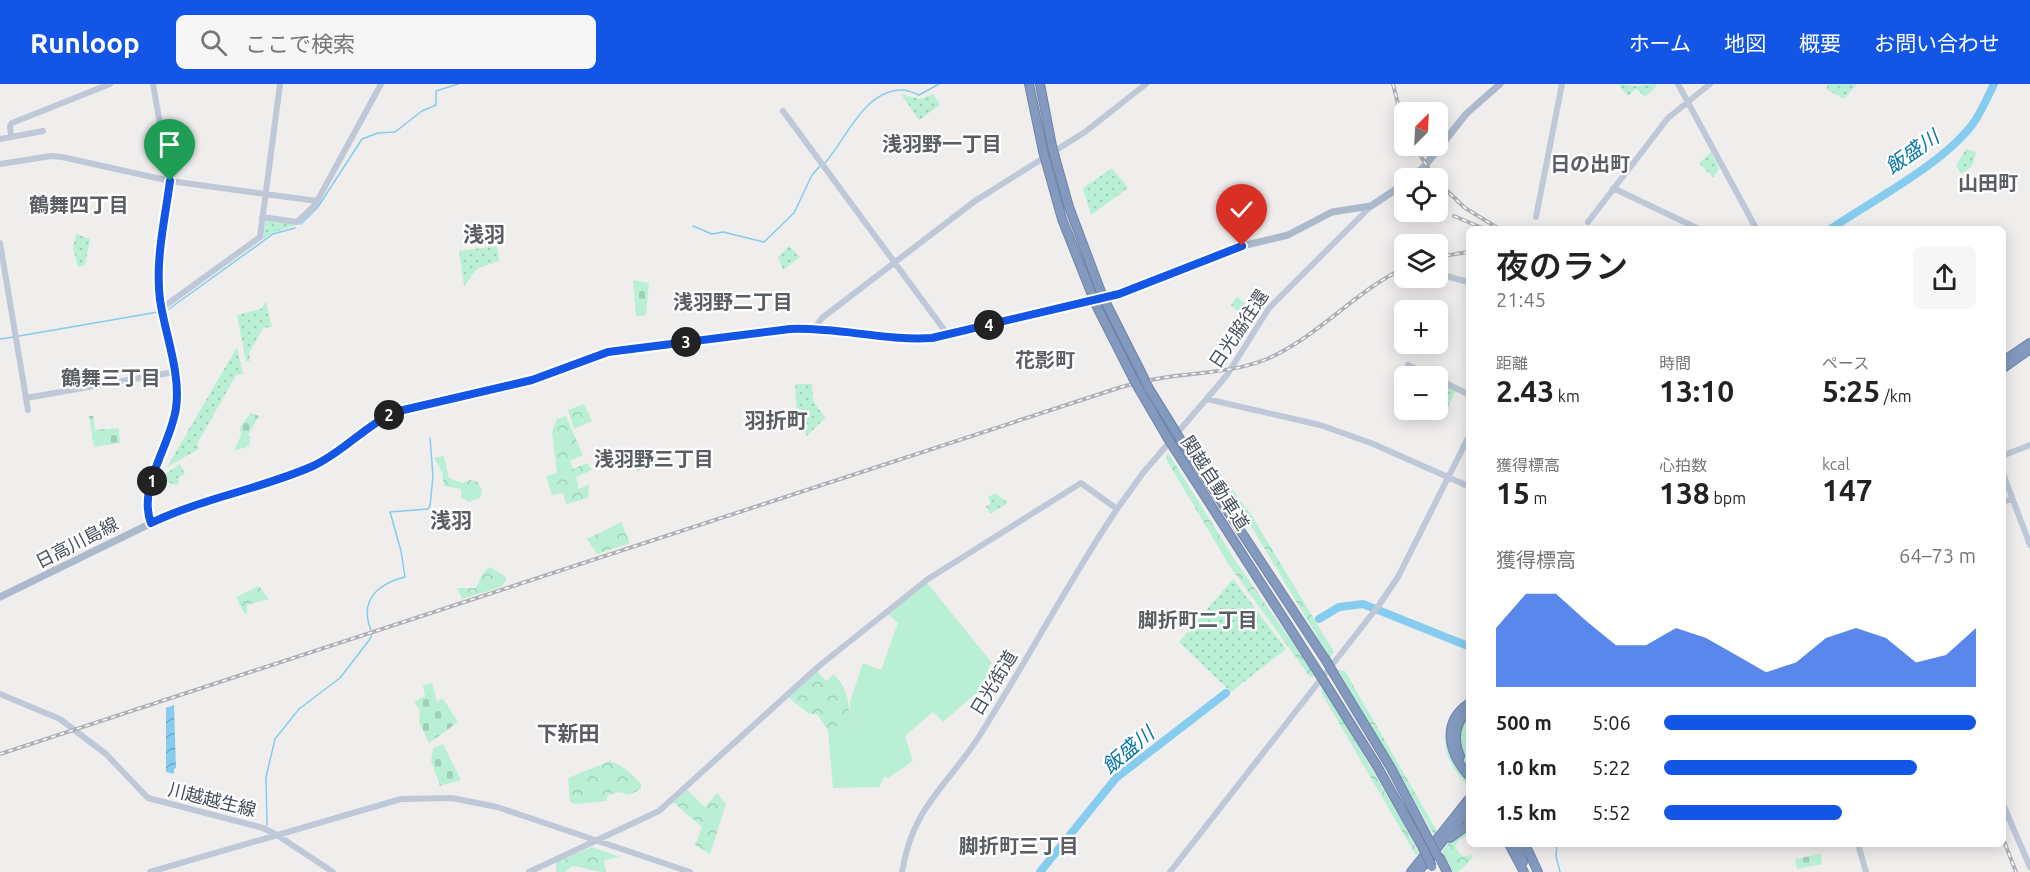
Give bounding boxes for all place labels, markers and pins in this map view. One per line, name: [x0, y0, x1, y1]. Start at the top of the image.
pin: [144, 119, 195, 181]
pin: [1216, 184, 1267, 246]
pin: 4: [974, 310, 1004, 340]
pin: 3: [671, 327, 701, 357]
pin: 2: [374, 400, 404, 430]
pin: 1: [137, 466, 167, 496]

